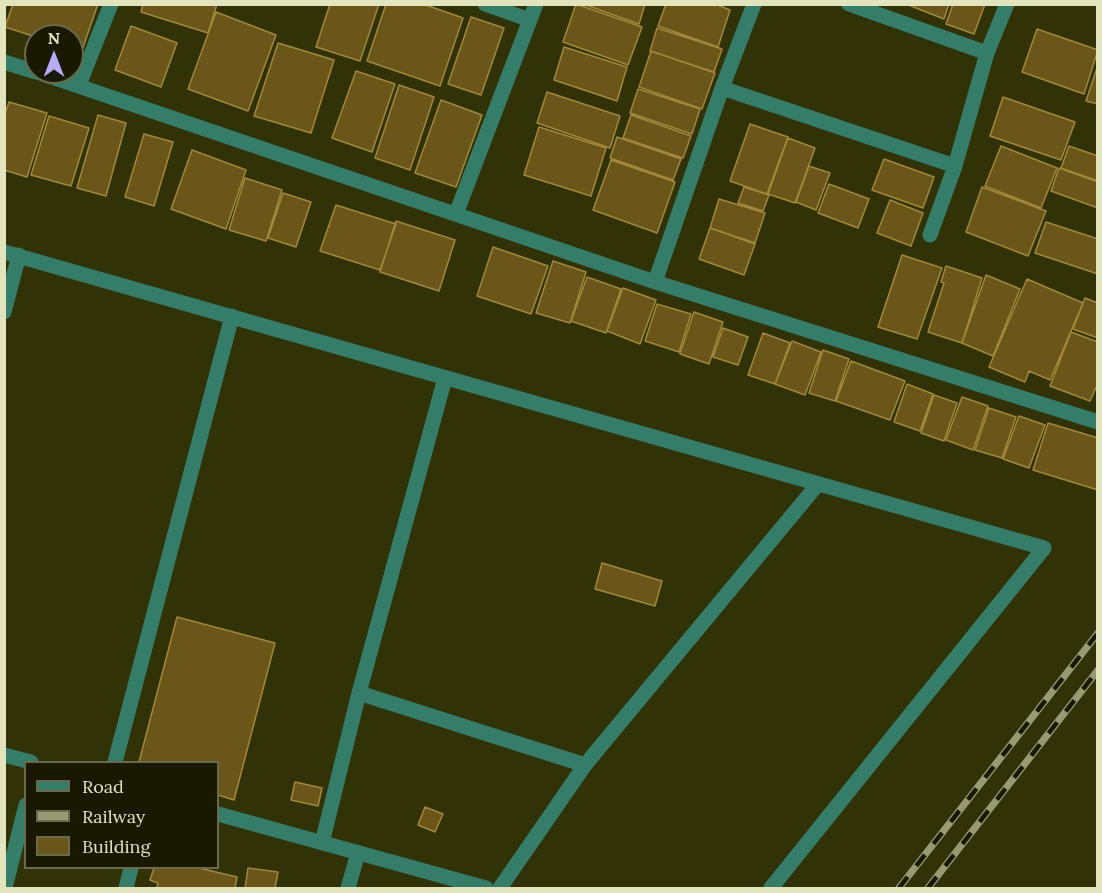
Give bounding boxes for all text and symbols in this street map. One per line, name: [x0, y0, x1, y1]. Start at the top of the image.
north arrow: [24, 24, 84, 84]
text: N: [48, 28, 60, 48]
legend: [24, 761, 219, 869]
text: Road: [82, 775, 124, 798]
text: Railway: [82, 805, 145, 828]
text: Building: [82, 835, 150, 858]

